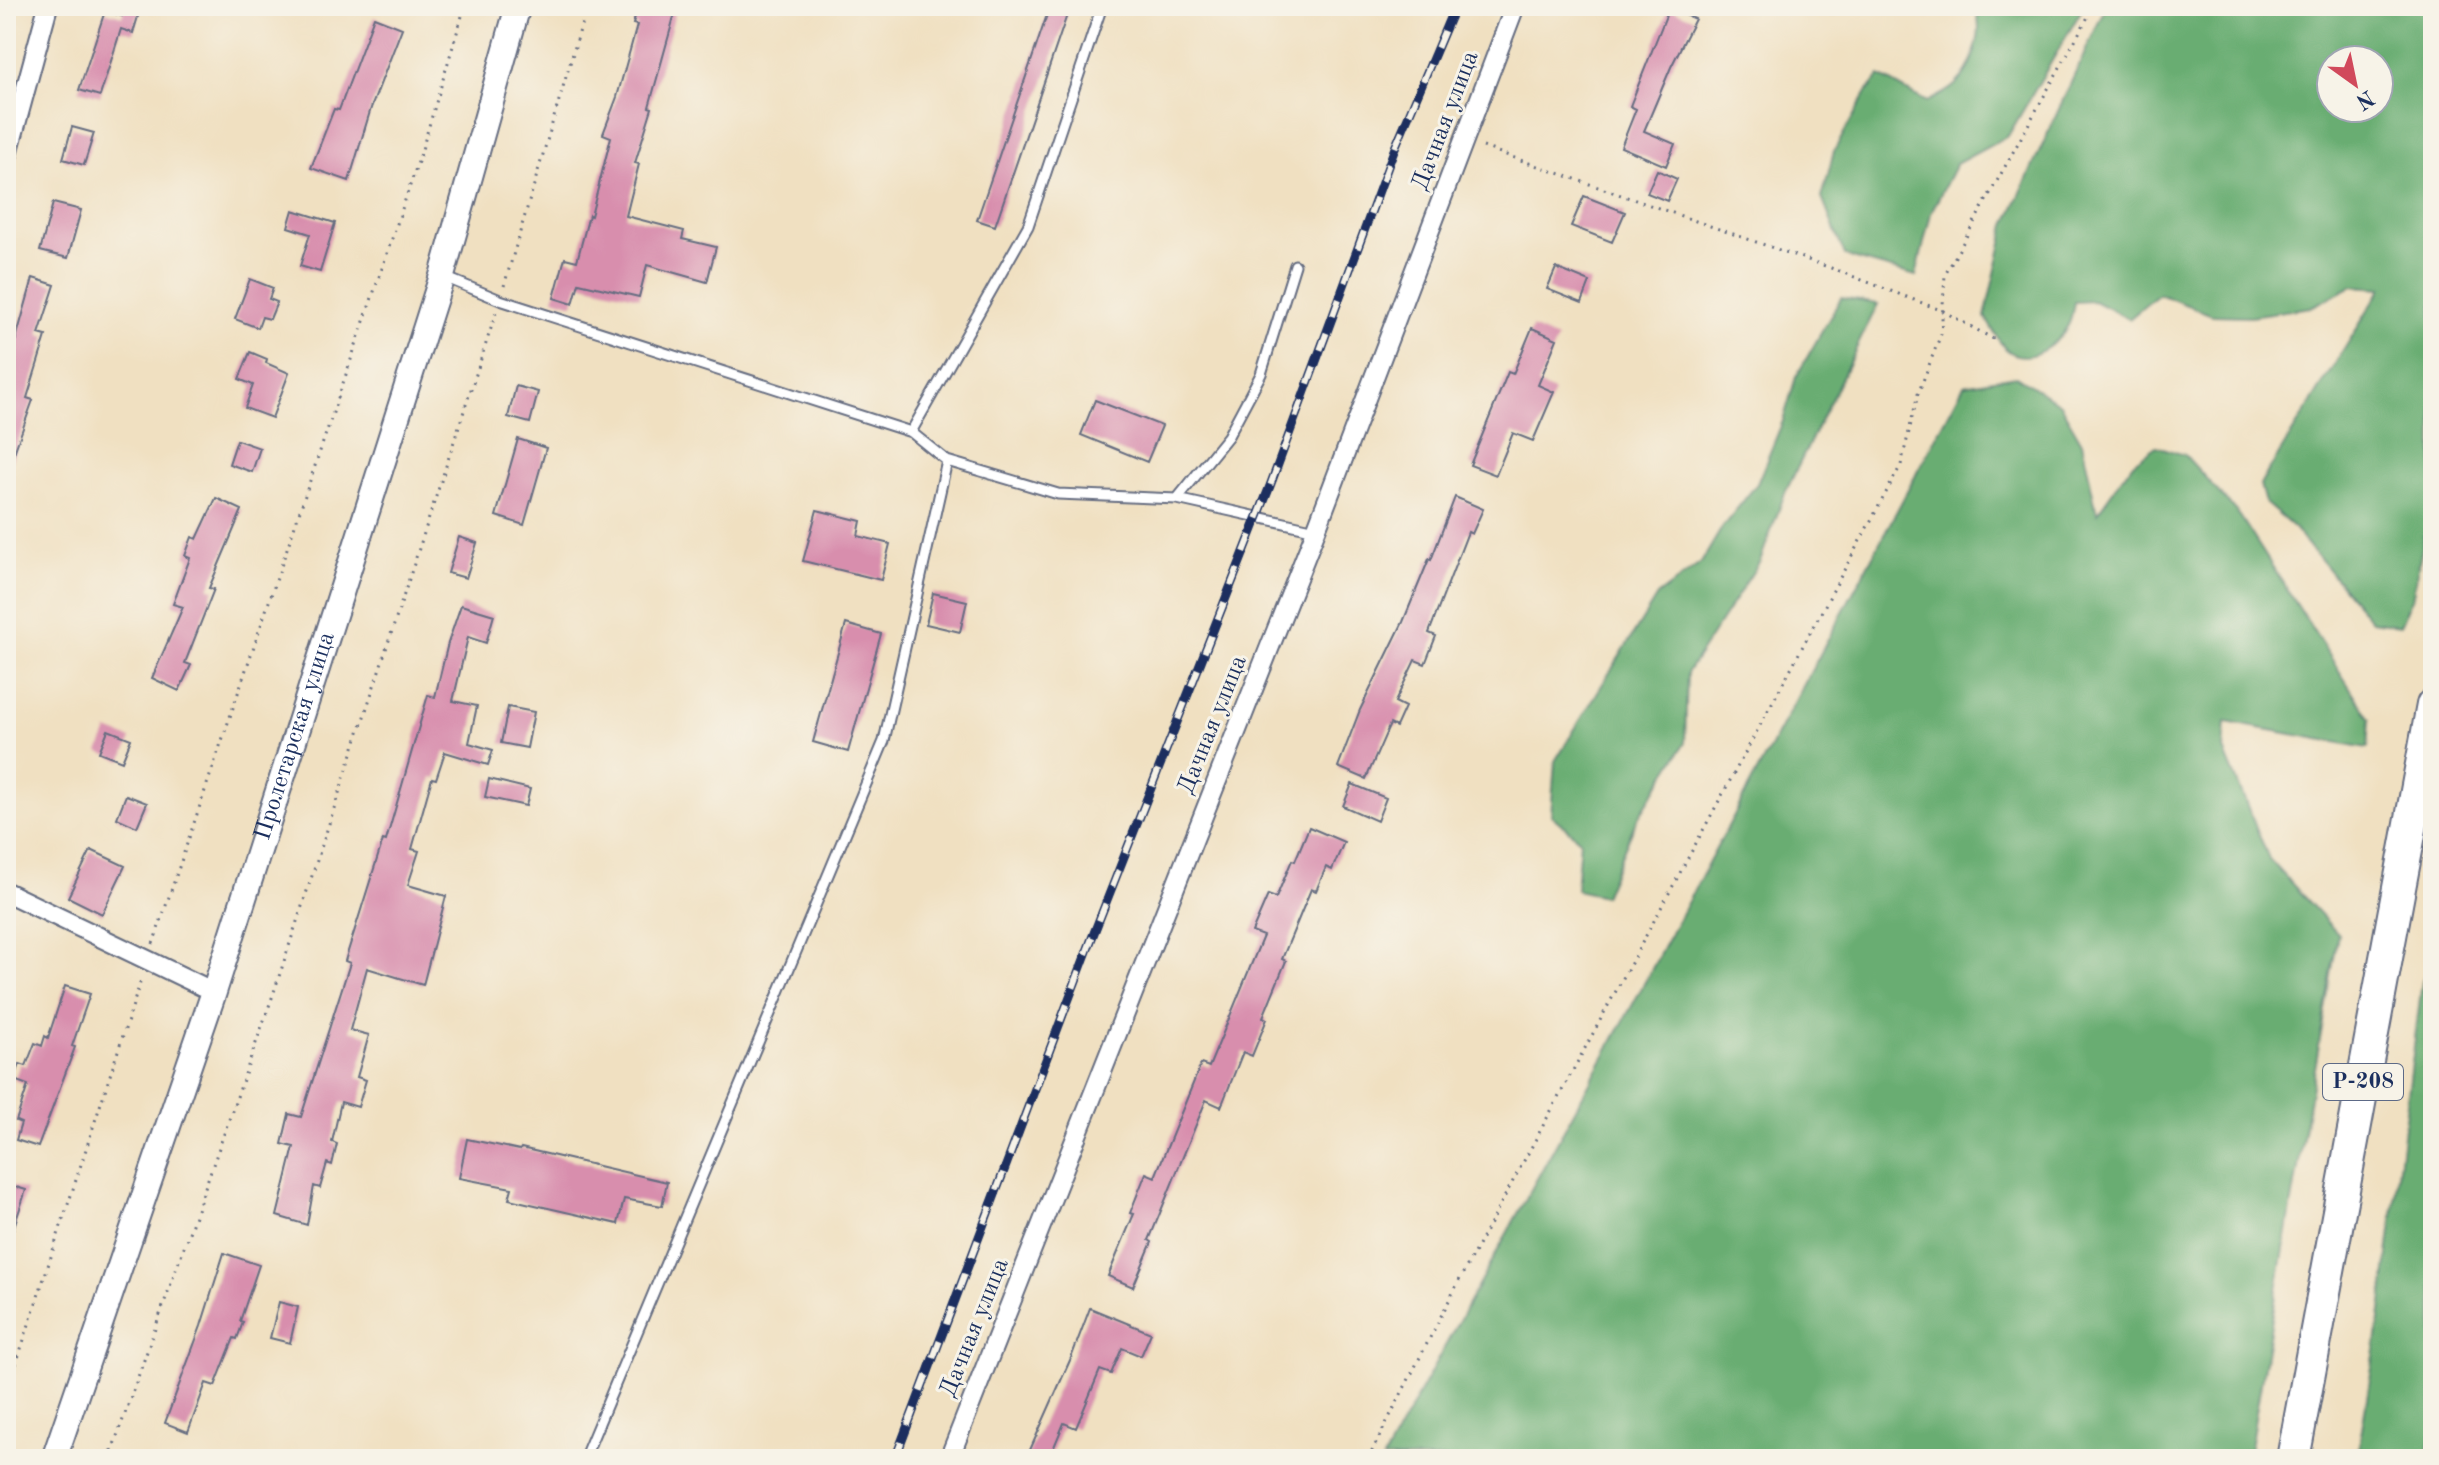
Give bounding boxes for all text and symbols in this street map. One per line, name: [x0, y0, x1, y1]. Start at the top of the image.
north arrow: [2315, 44, 2395, 124]
street label: Дачная улица: [1408, 48, 1484, 194]
text: N: [2352, 85, 2378, 113]
street label: Пролетарская улица: [251, 629, 340, 843]
street label: Дачная улица: [1174, 652, 1252, 798]
road number: Р-208: [2323, 1064, 2403, 1100]
street label: Дачная улица: [936, 1255, 1014, 1401]

